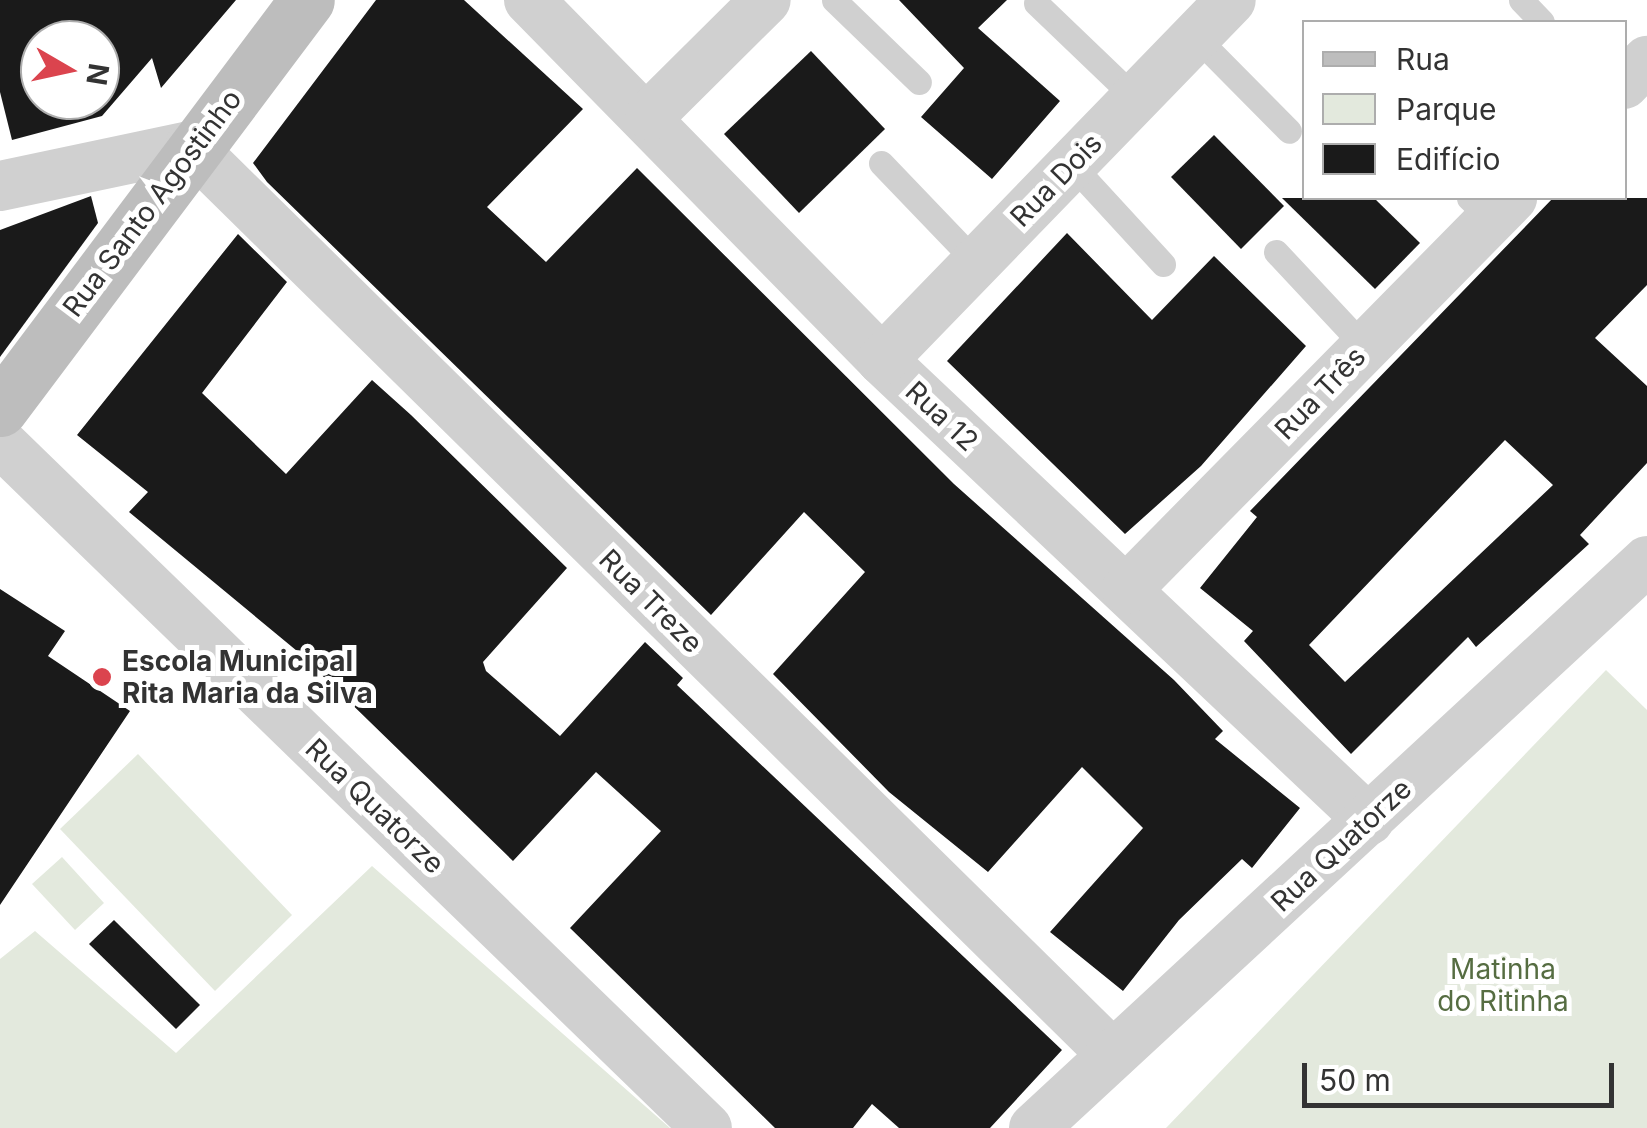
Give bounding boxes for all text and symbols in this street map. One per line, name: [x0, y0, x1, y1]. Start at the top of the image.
north arrow: [20, 20, 120, 120]
legend: [1302, 20, 1627, 200]
text: Rua: [1396, 41, 1450, 77]
text: N: [79, 61, 116, 88]
street label: Rua Santo Agostinho: [56, 83, 248, 323]
text: Parque: [1396, 91, 1496, 127]
street label: Rua Dois: [1003, 126, 1109, 234]
text: Edifício: [1396, 141, 1500, 177]
street label: Rua Três: [1268, 340, 1372, 446]
street label: Rua 12: [899, 374, 985, 458]
street label: Rua Treze: [592, 542, 710, 660]
place label: Escola Municipal Rita Maria da Silva: [122, 644, 373, 710]
marker: Escola Municipal Rita Maria da Silva: [91, 666, 113, 688]
street label: Rua Quatorze: [299, 732, 451, 880]
street label: Rua Quatorze: [1264, 772, 1418, 918]
park label: Matinha do Ritinha: [1437, 952, 1569, 1018]
scale bar: [1307, 1043, 1620, 1105]
text: 50 m: [1319, 1062, 1391, 1098]

